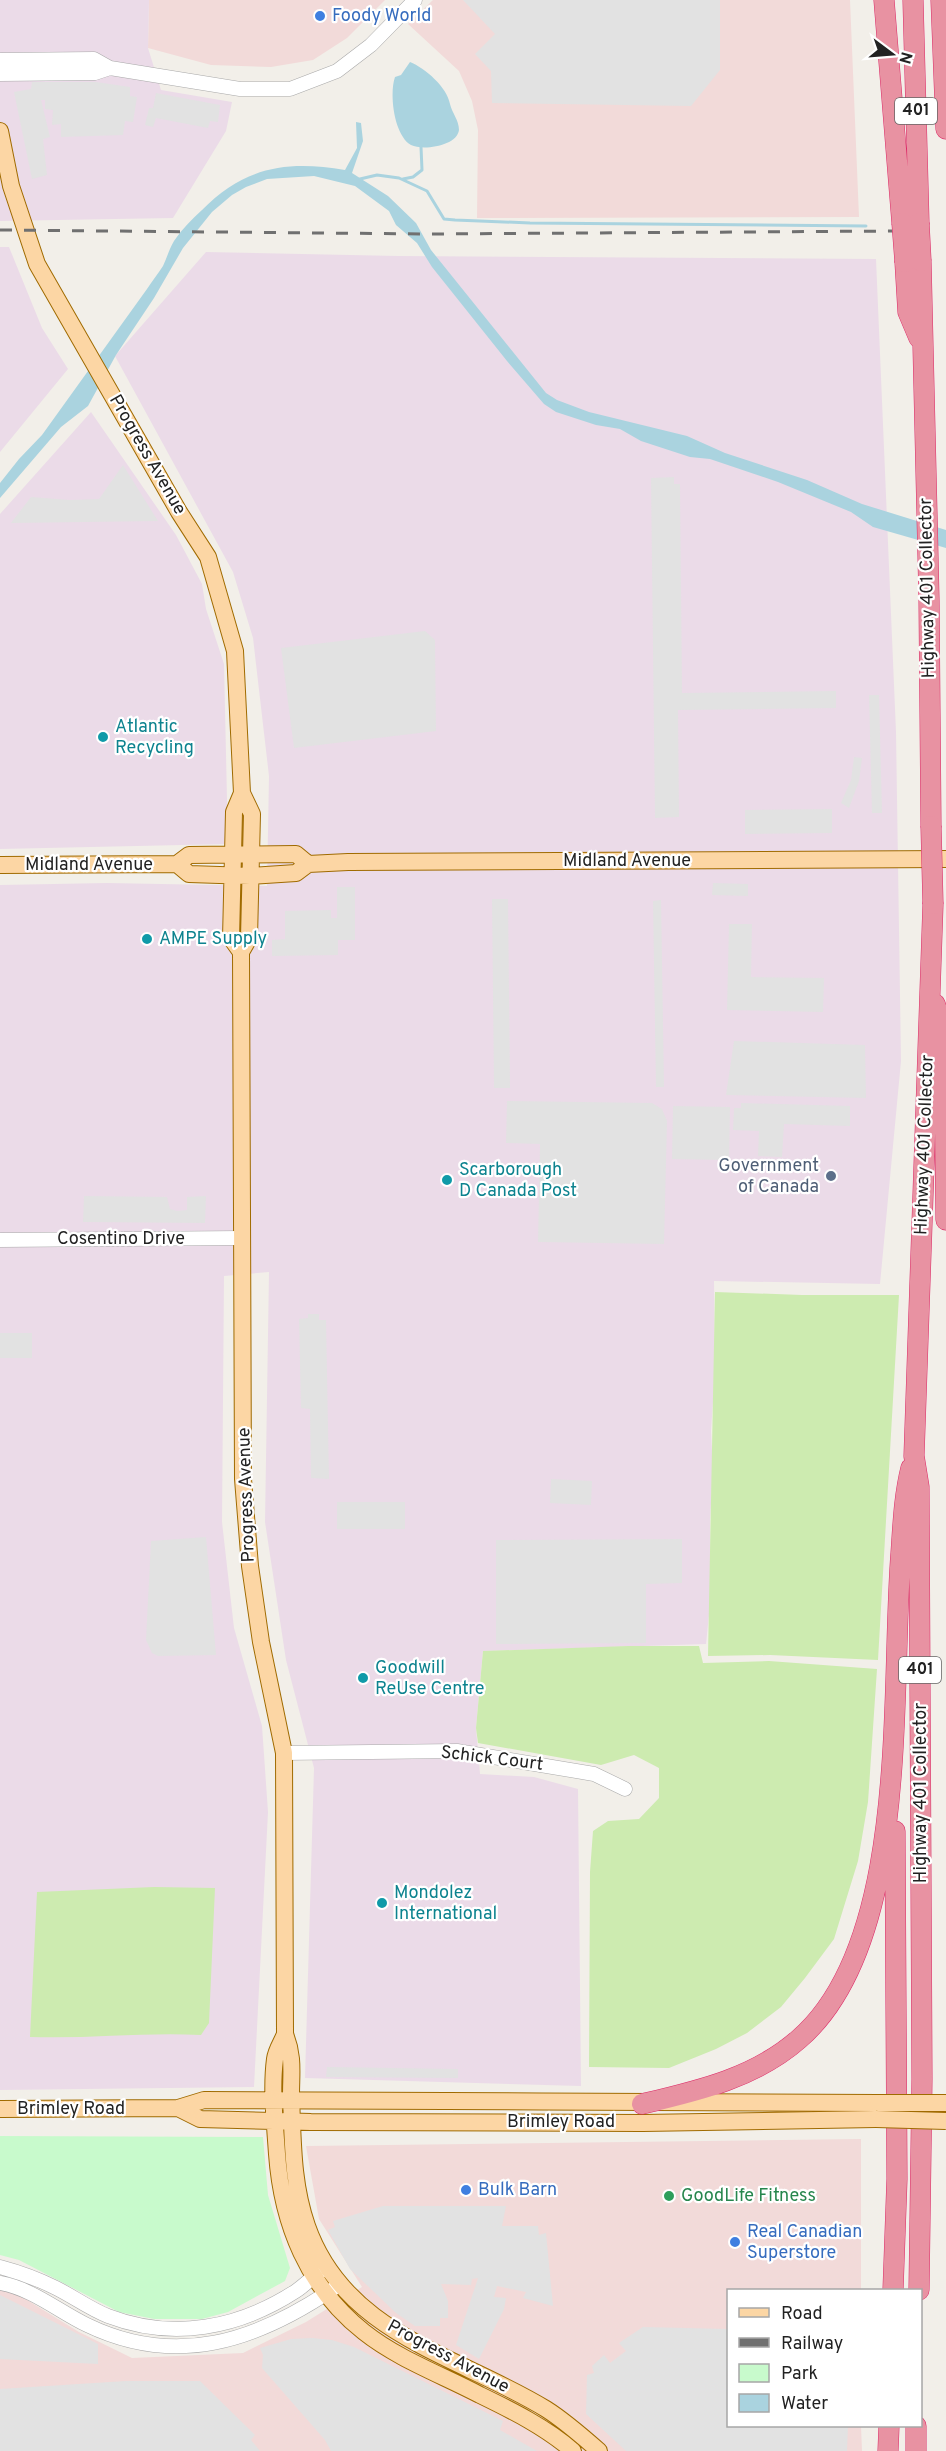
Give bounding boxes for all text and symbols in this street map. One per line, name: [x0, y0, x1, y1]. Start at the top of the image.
place label: Foody World: [332, 5, 431, 28]
marker: Foody World: [313, 9, 327, 23]
north arrow: [862, 24, 922, 84]
text: N: [893, 49, 916, 66]
road number: 401: [895, 98, 937, 124]
street label: Progress Avenue: [103, 391, 191, 519]
street label: Highway 401 Collector: [915, 498, 941, 678]
place label: Atlantic Recycling: [115, 716, 194, 760]
marker: Atlantic Recycling: [96, 730, 110, 744]
street label: Midland Avenue: [563, 850, 691, 873]
street label: Midland Avenue: [25, 854, 153, 877]
place label: AMPE Supply: [159, 928, 267, 951]
marker: AMPE Supply: [140, 932, 154, 946]
street label: Highway 401 Collector: [910, 1054, 940, 1236]
place label: Government of Canada: [718, 1155, 819, 1199]
place label: Scarborough D Canada Post: [459, 1159, 577, 1203]
marker: Government of Canada: [824, 1169, 838, 1183]
marker: Scarborough D Canada Post: [440, 1173, 454, 1187]
street label: Cosentino Drive: [57, 1228, 185, 1251]
street label: Progress Avenue: [233, 1427, 261, 1563]
place label: Goodwill ReUse Centre: [375, 1657, 484, 1701]
road number: 401: [899, 1657, 941, 1683]
marker: Goodwill ReUse Centre: [356, 1671, 370, 1685]
street label: Highway 401 Collector: [910, 1703, 933, 1883]
street label: Schick Court: [439, 1741, 545, 1777]
place label: Mondolez International: [394, 1882, 497, 1926]
marker: Mondolez International: [375, 1896, 389, 1910]
street label: Brimley Road: [17, 2098, 125, 2121]
street label: Brimley Road: [507, 2111, 615, 2134]
place label: Bulk Barn: [478, 2179, 557, 2202]
marker: Bulk Barn: [459, 2183, 473, 2197]
place label: GoodLife Fitness: [681, 2185, 816, 2208]
marker: GoodLife Fitness: [662, 2189, 676, 2203]
place label: Real Canadian Superstore: [747, 2221, 862, 2265]
marker: Real Canadian Superstore: [728, 2235, 742, 2249]
legend: [727, 2289, 922, 2427]
text: Road: [781, 2303, 823, 2326]
street label: Progress Avenue: [383, 2315, 513, 2399]
text: Railway: [781, 2333, 843, 2356]
text: Park: [781, 2363, 818, 2386]
text: Water: [781, 2393, 828, 2416]

